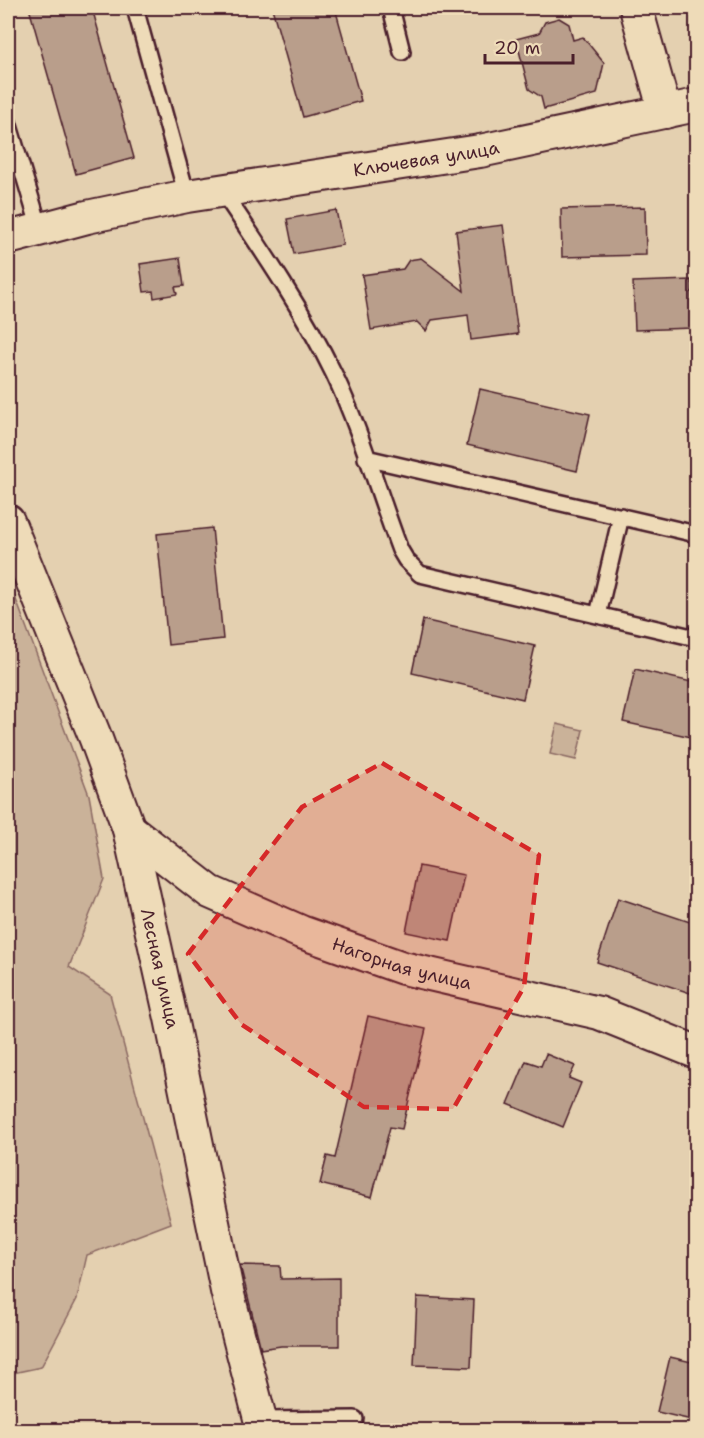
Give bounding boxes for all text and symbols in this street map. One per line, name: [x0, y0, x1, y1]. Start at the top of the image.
scale bar: [485, 27, 574, 65]
text: 20 m: [494, 36, 540, 60]
street label: Ключевая улица: [352, 135, 501, 182]
street label: Лесная улица: [135, 906, 185, 1031]
street label: Нагорная улица: [329, 932, 474, 995]

